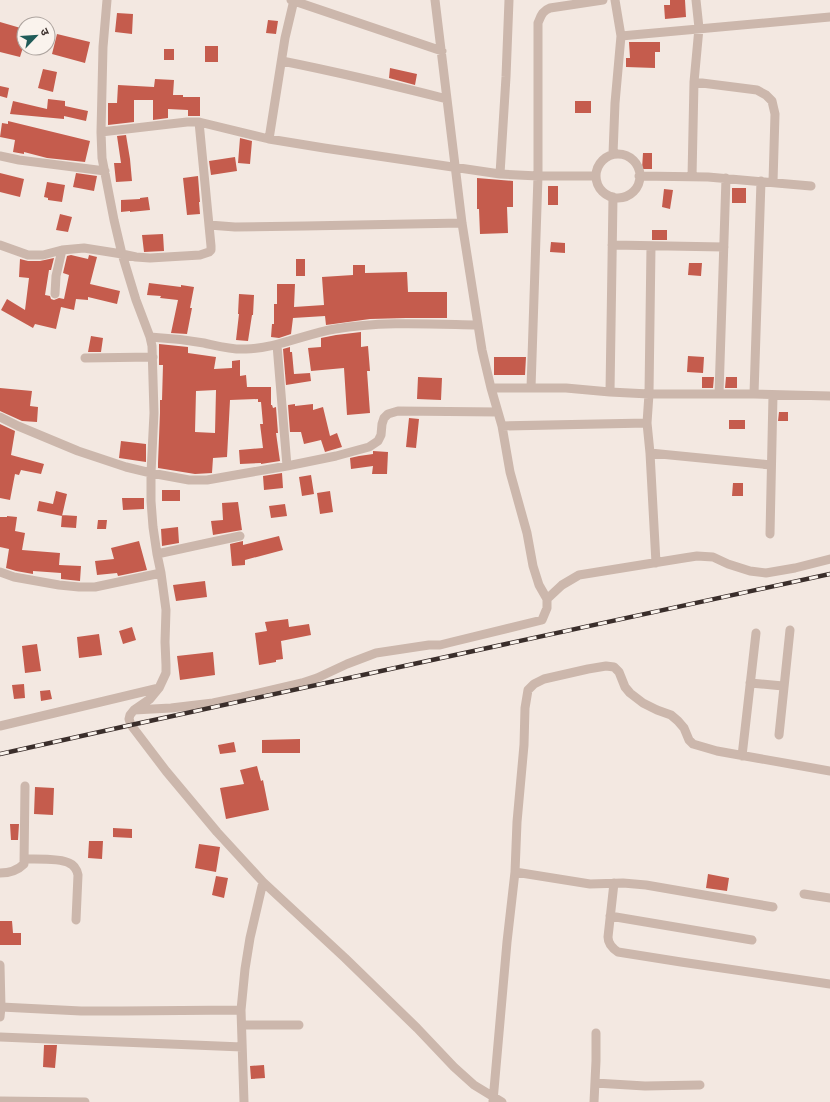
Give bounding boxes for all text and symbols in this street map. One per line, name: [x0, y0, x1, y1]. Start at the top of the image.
north arrow: [16, 16, 56, 56]
text: उ: [37, 26, 53, 38]

